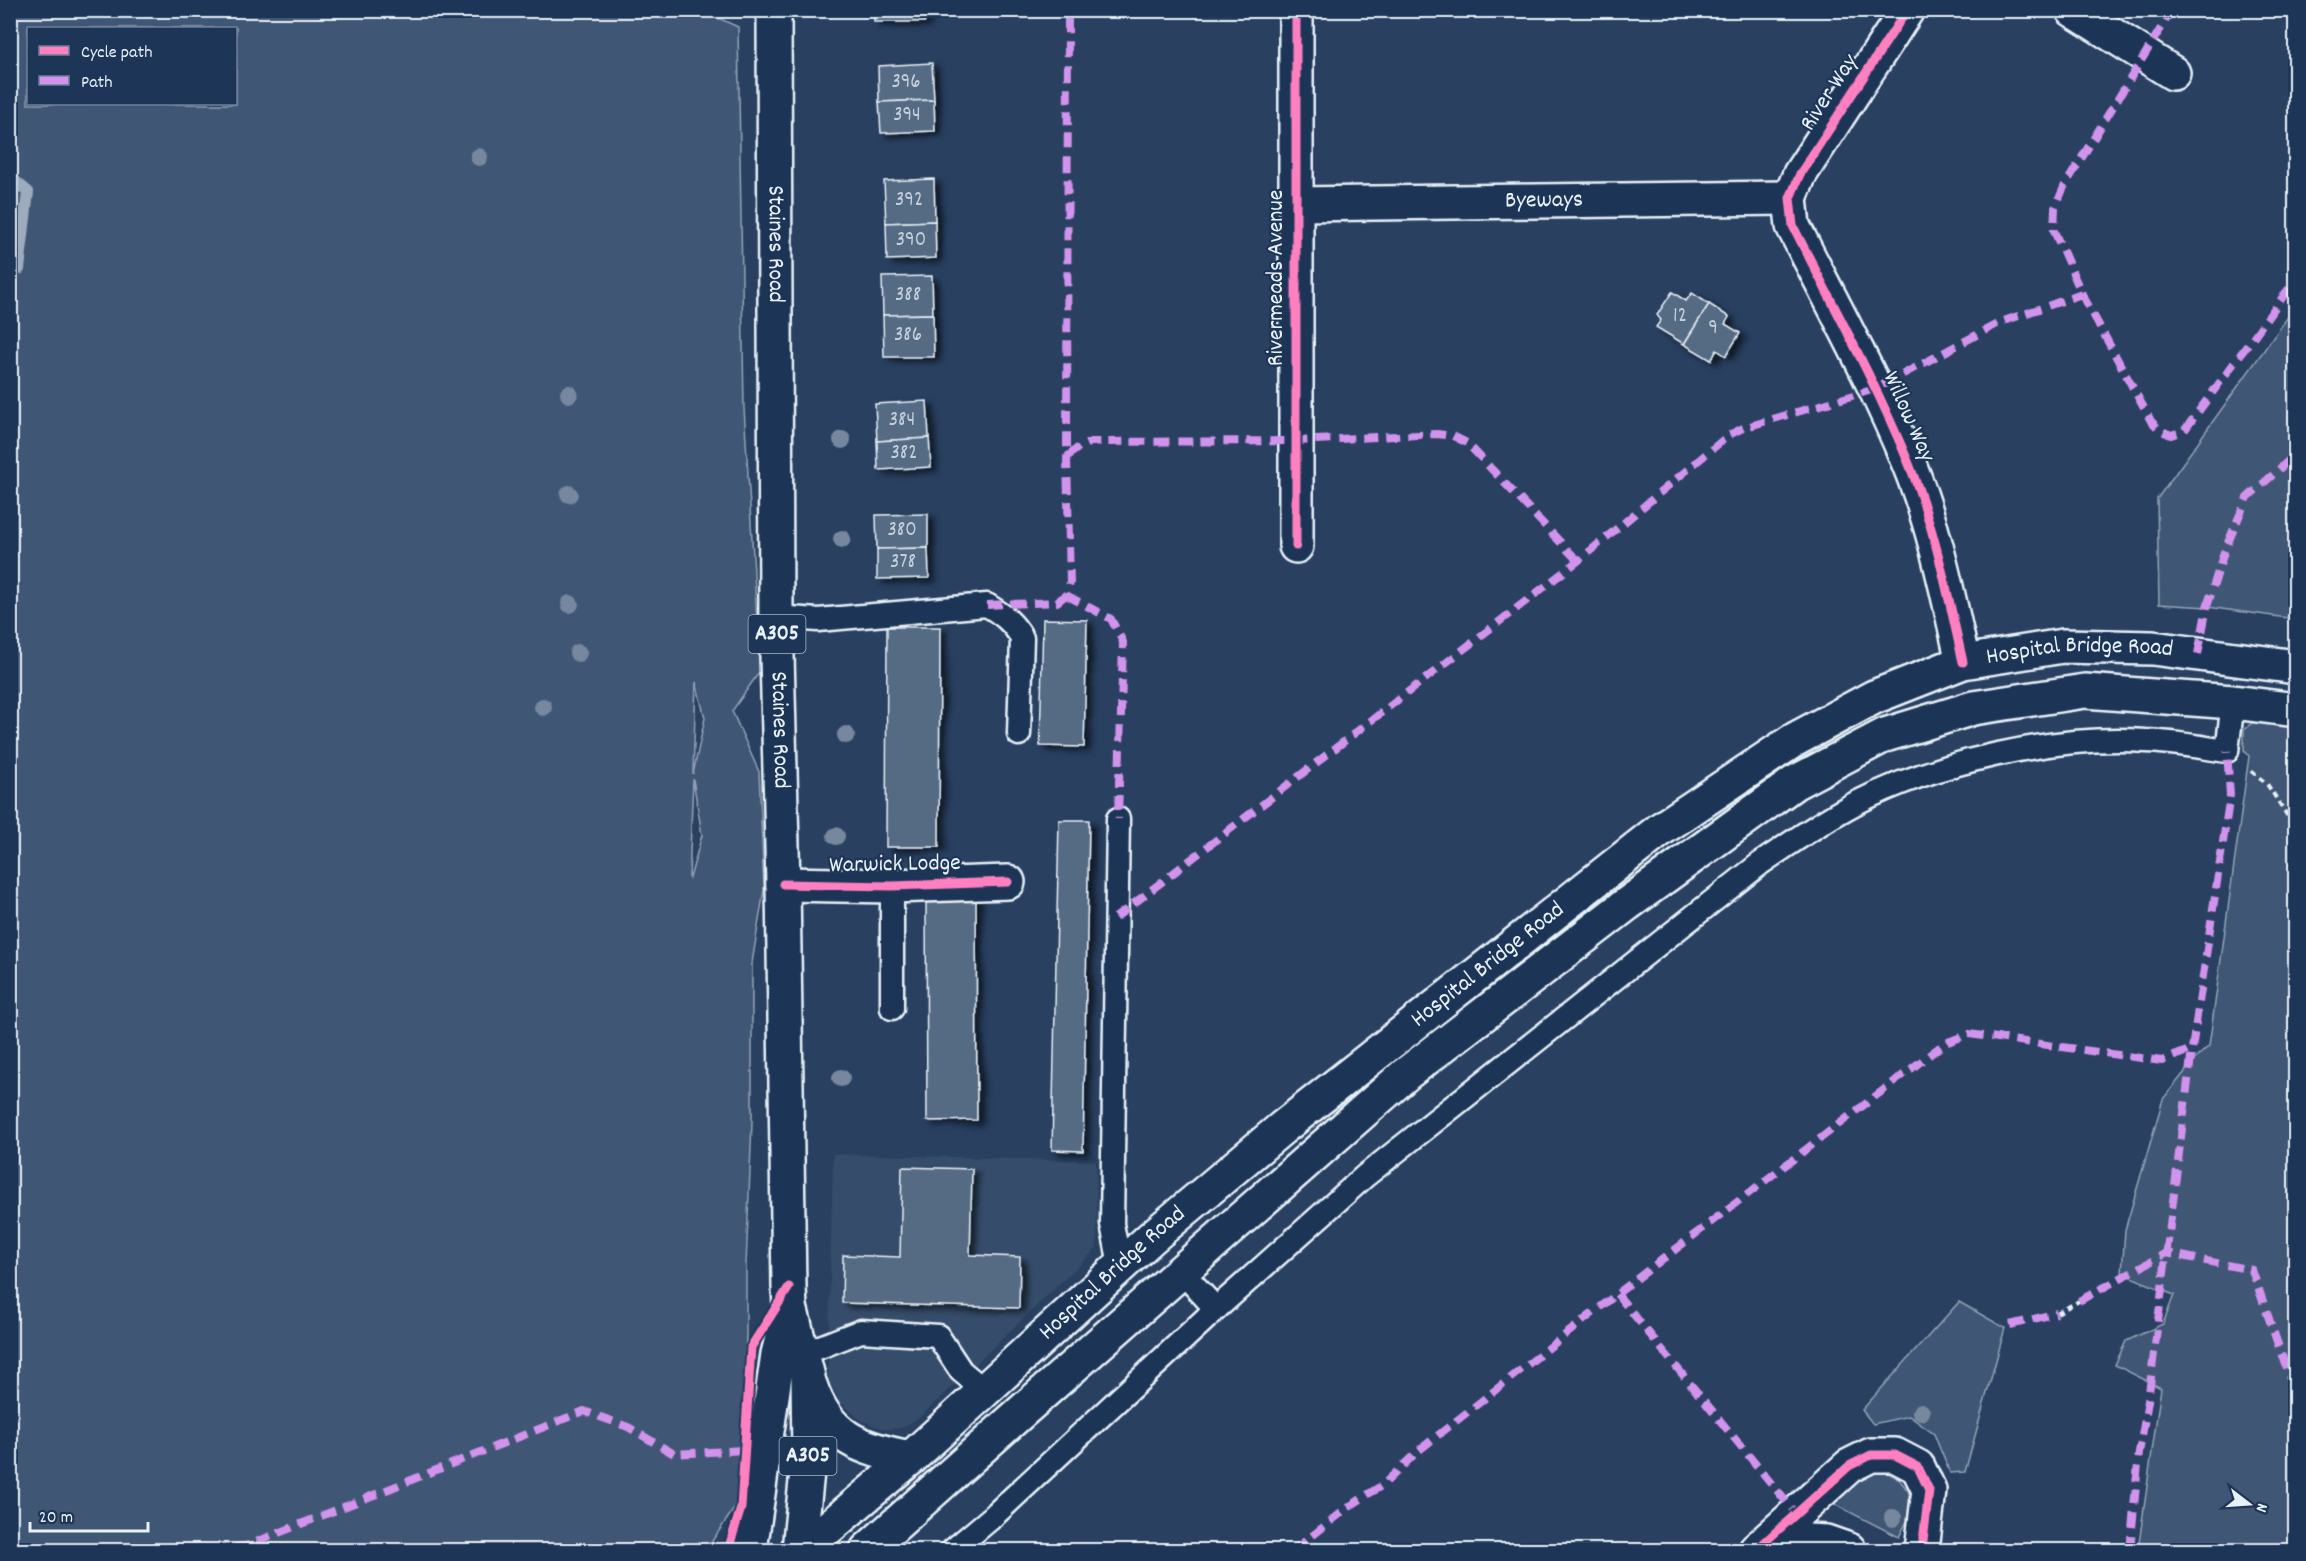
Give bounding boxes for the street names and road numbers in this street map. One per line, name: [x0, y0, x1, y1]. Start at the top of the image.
street label: River Way: [1792, 47, 1868, 138]
street label: Byeways: [1505, 184, 1583, 218]
street label: Staines Road: [758, 185, 792, 303]
street label: Rivermeads Avenue: [1260, 190, 1294, 366]
street label: Willow Way: [1873, 366, 1944, 469]
road number: A305: [748, 615, 806, 653]
street label: Hospital Bridge Road: [1984, 629, 2175, 675]
street label: Staines Road: [760, 671, 797, 789]
street label: Warwick Lodge: [829, 847, 961, 883]
street label: Hospital Bridge Road: [1404, 894, 1572, 1037]
street label: Hospital Bridge Road: [1032, 1198, 1194, 1349]
road number: A305: [780, 1437, 836, 1475]

